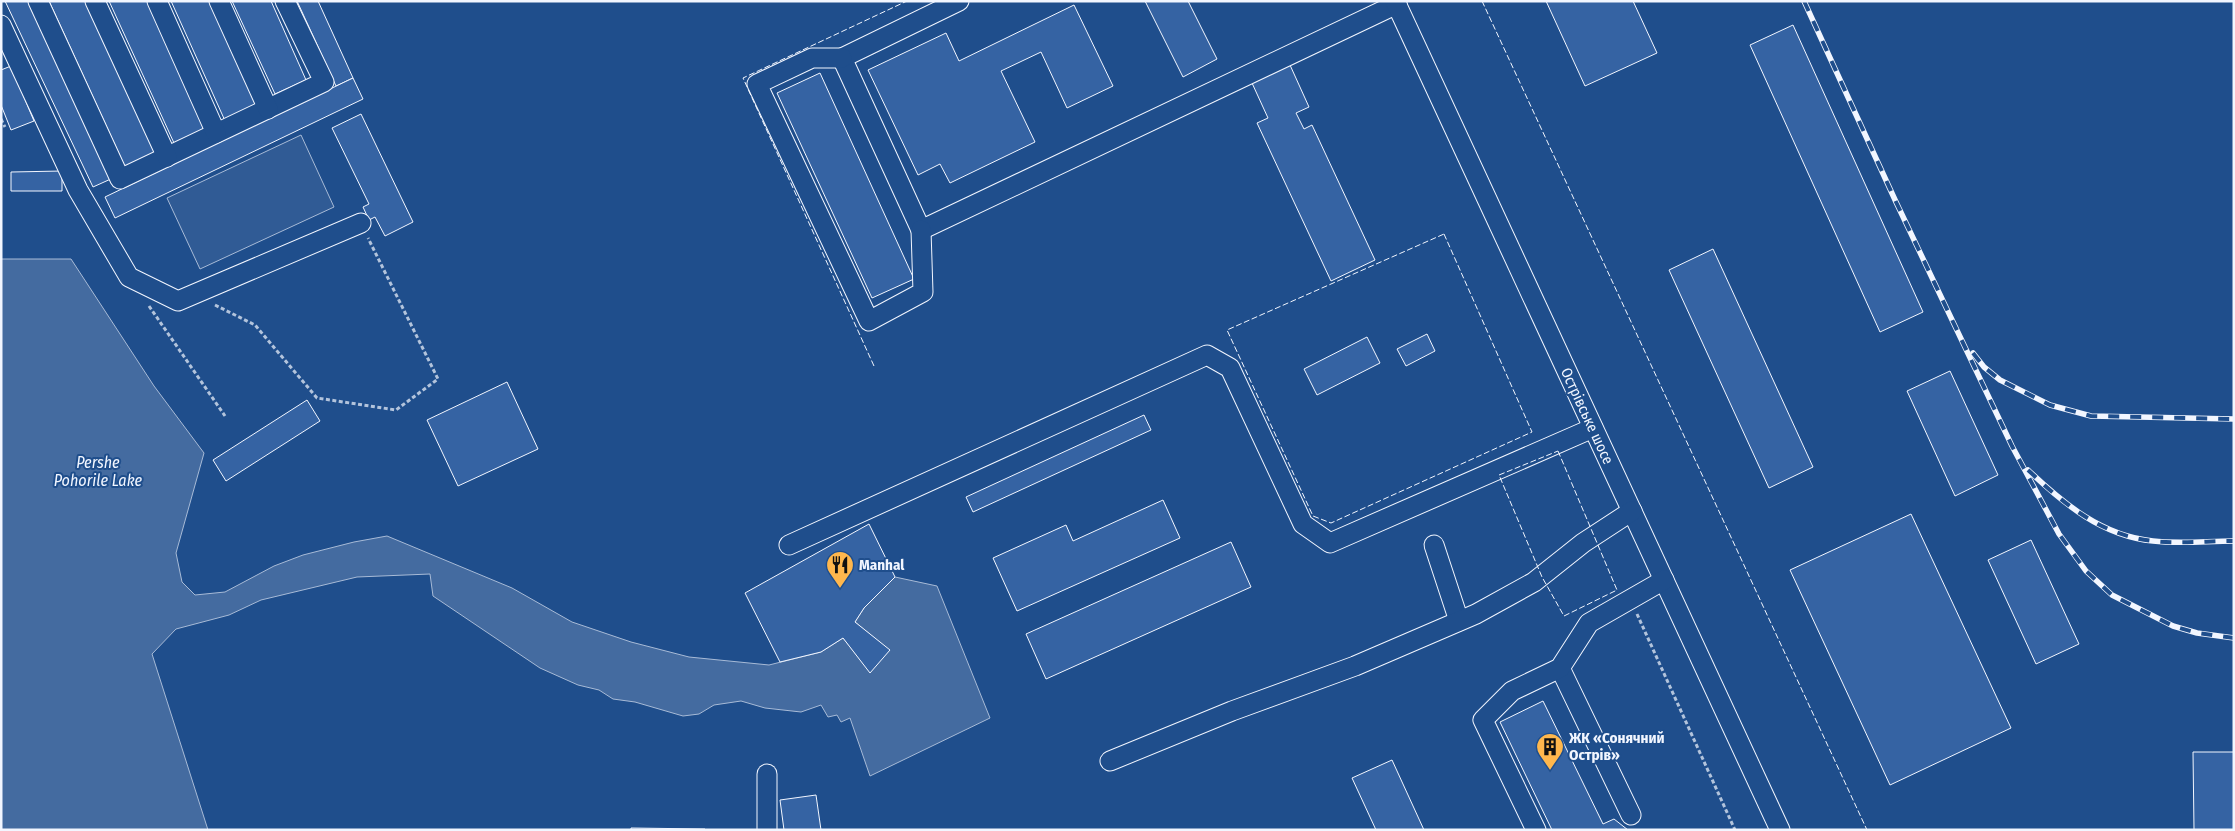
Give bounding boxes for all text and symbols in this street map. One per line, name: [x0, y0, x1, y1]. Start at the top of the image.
street label: Острівське шосе: [1557, 365, 1617, 467]
water label: Pershe Pohorile Lake: [54, 453, 143, 490]
restaurant icon: Manhal: [825, 550, 855, 589]
place label: Manhal: [859, 556, 905, 574]
place label: ЖК «Сонячний Острів»: [1568, 729, 1665, 764]
building icon: ЖК «Сонячний Острів»: [1535, 732, 1565, 771]

